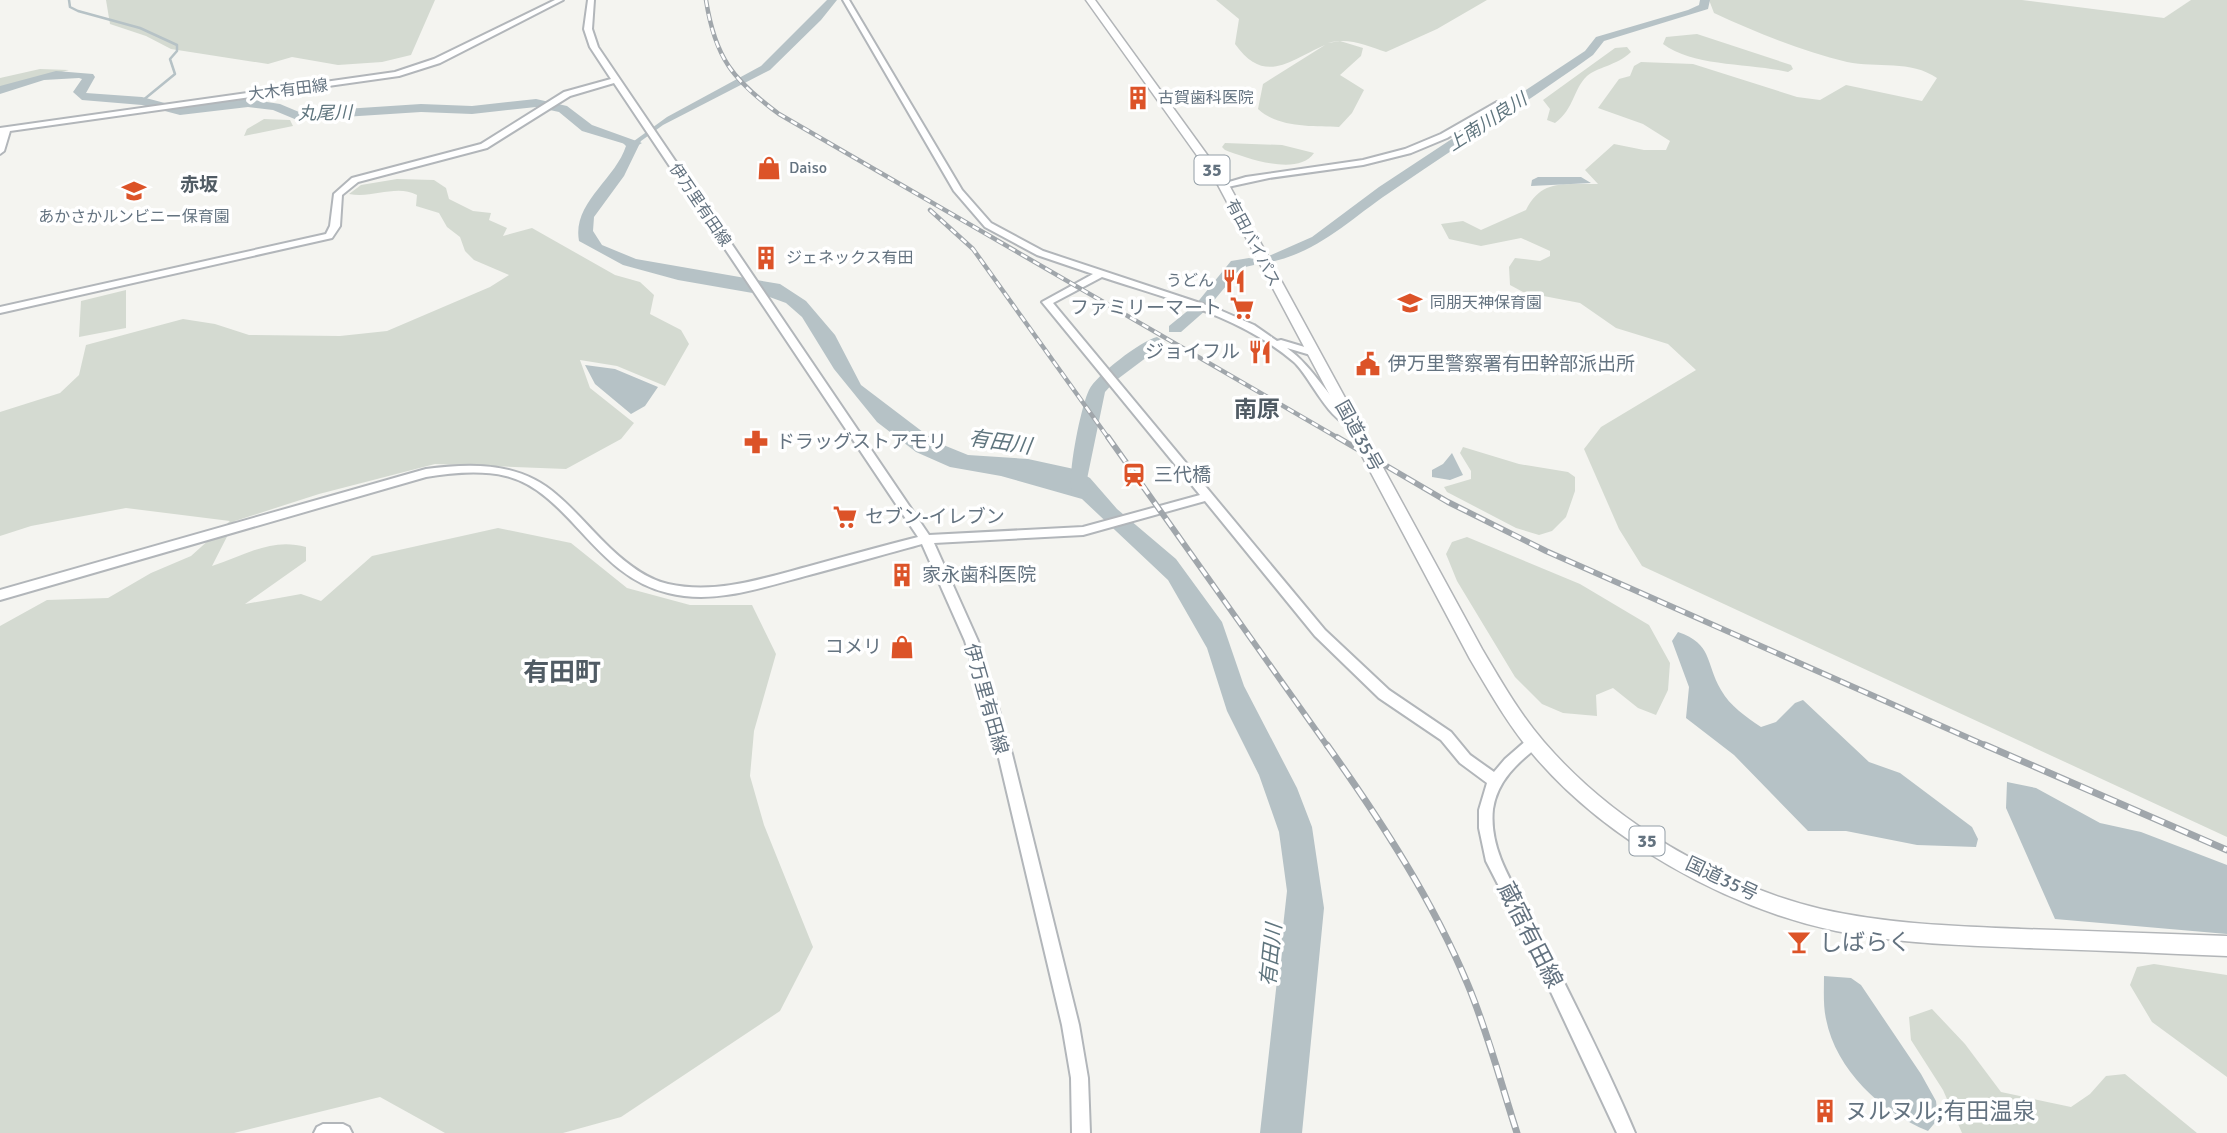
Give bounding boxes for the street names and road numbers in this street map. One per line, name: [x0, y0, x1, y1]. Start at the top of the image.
street label: 大木有田線: [247, 75, 329, 105]
road number: 35: [1194, 155, 1230, 184]
street label: 伊万里有田線: [665, 160, 735, 250]
street label: 有田バイパス: [1222, 196, 1284, 290]
street label: 国道35号: [1330, 396, 1388, 476]
street label: 伊万里有田線: [959, 641, 1013, 757]
road number: 35: [1630, 826, 1664, 856]
street label: 国道35号: [1682, 852, 1762, 906]
street label: 蔵宿有田線: [1491, 877, 1569, 993]

